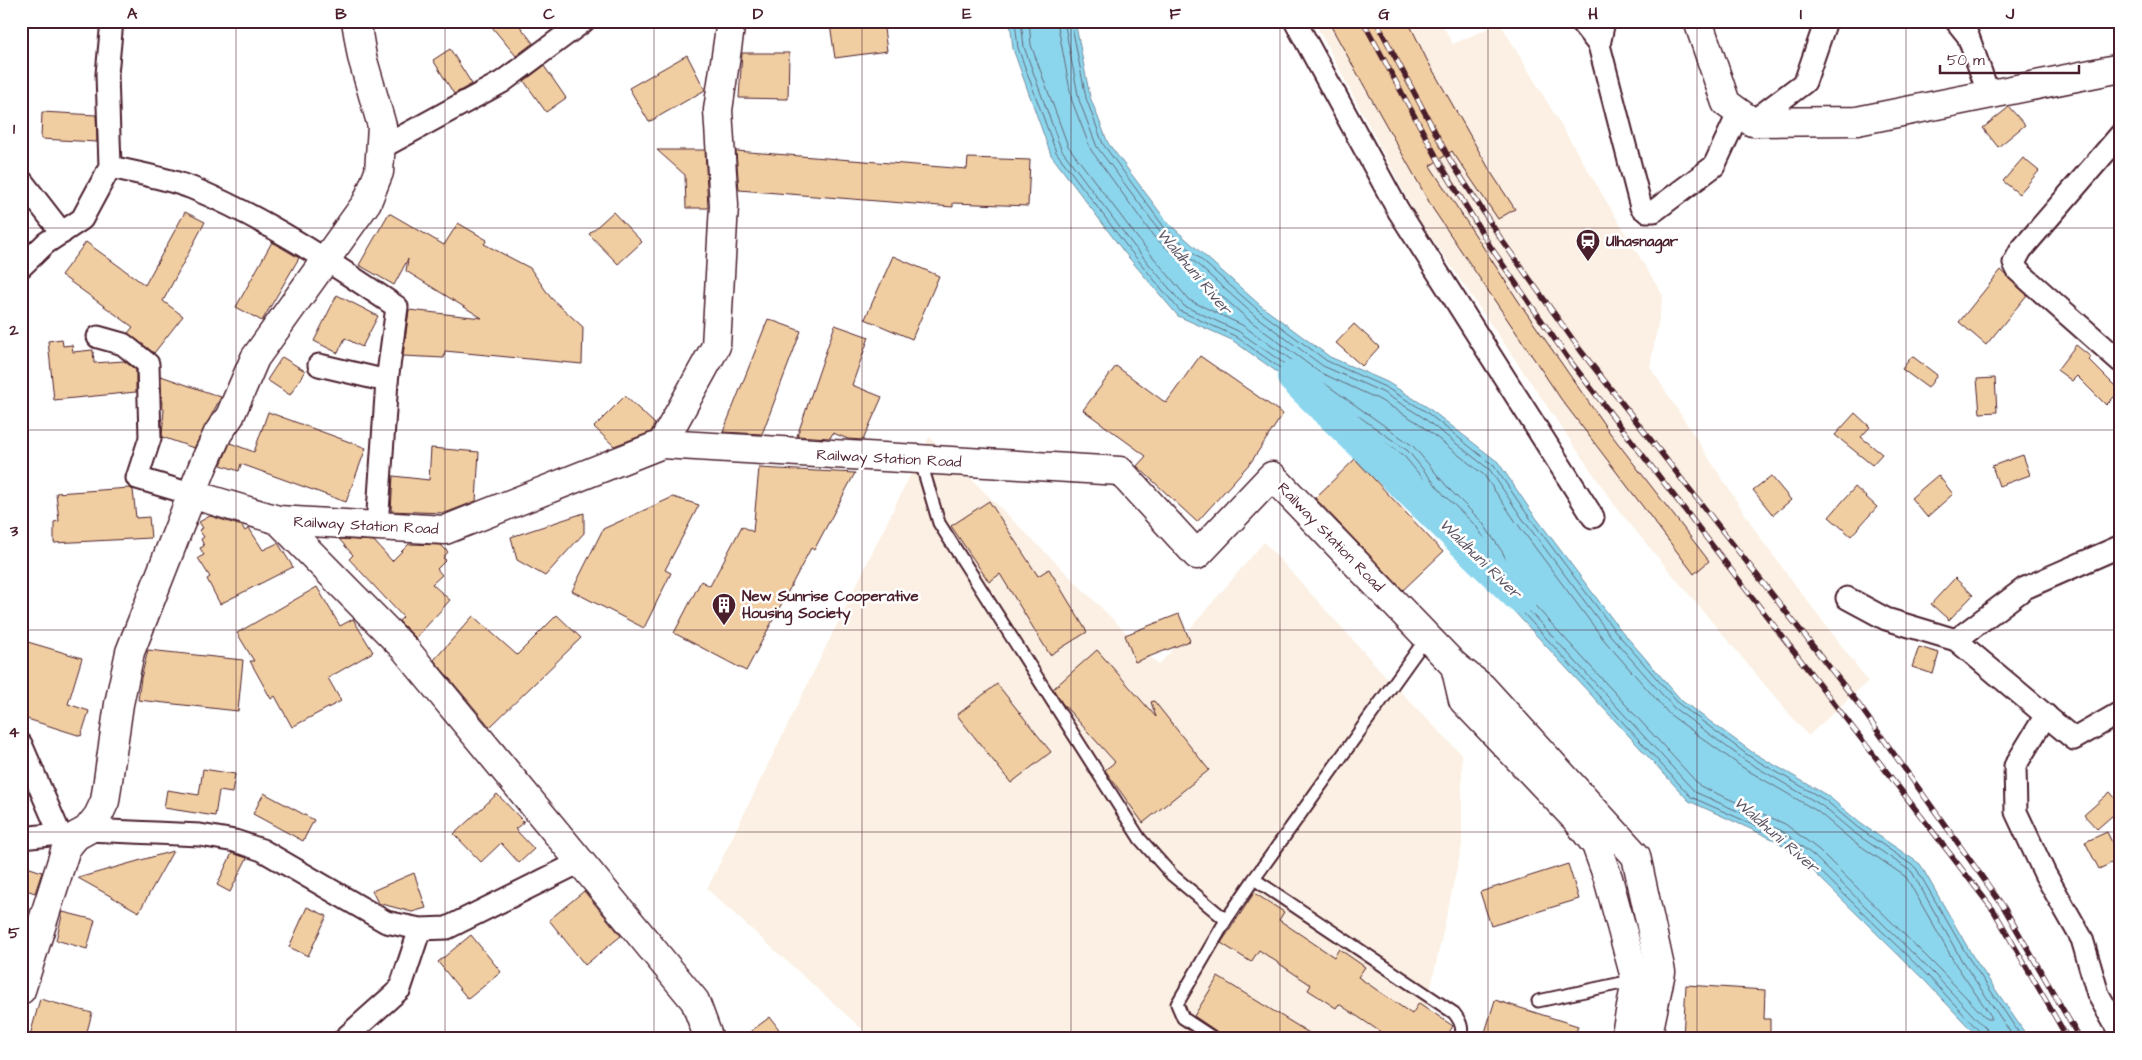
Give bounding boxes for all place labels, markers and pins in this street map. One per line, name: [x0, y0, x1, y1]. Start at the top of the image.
station icon: Ulhasnagar: [1575, 228, 1601, 262]
place label: Ulhasnagar: [1606, 231, 1679, 254]
place label: New Sunrise Cooperative Housing Society: [742, 586, 919, 626]
building icon: New Sunrise Cooperative Housing Society: [711, 592, 737, 626]

